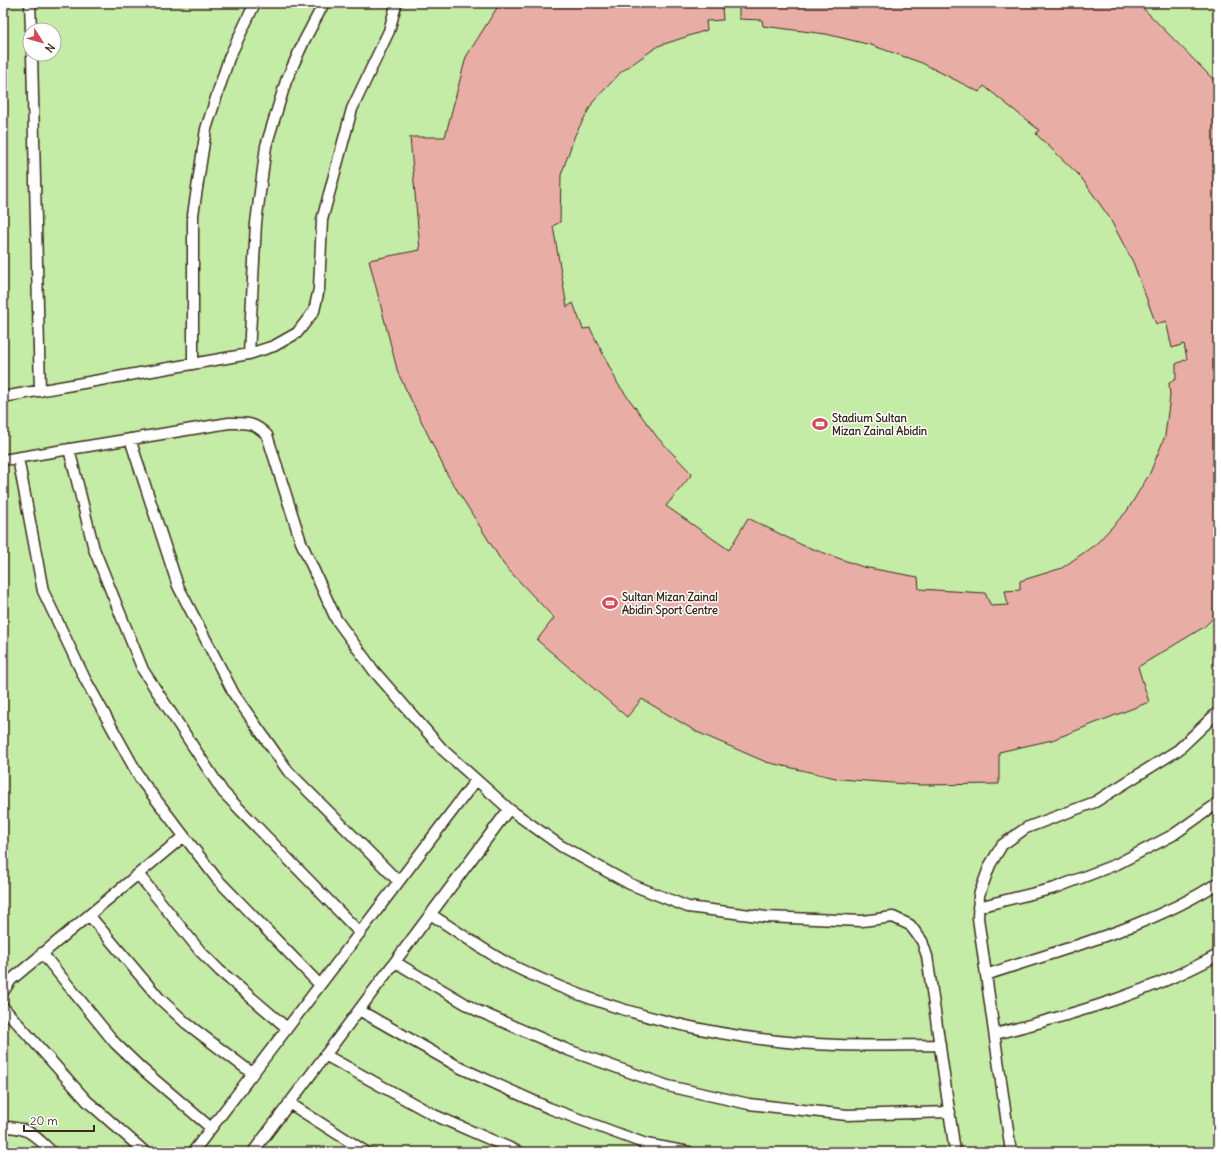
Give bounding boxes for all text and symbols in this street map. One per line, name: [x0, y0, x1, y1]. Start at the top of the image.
north arrow: [22, 22, 62, 62]
text: N: [42, 41, 58, 55]
place label: Stadium Sultan Mizan Zainal Abidin: [832, 411, 928, 438]
sports icon: Stadium Sultan Mizan Zainal Abidin: [811, 415, 829, 433]
place label: Sultan Mizan Zainal Abidin Sport Centre: [622, 590, 718, 618]
sports icon: Sultan Mizan Zainal Abidin Sport Centre: [601, 594, 619, 612]
scale bar: [24, 1107, 94, 1133]
text: 20 m: [30, 1113, 58, 1128]

